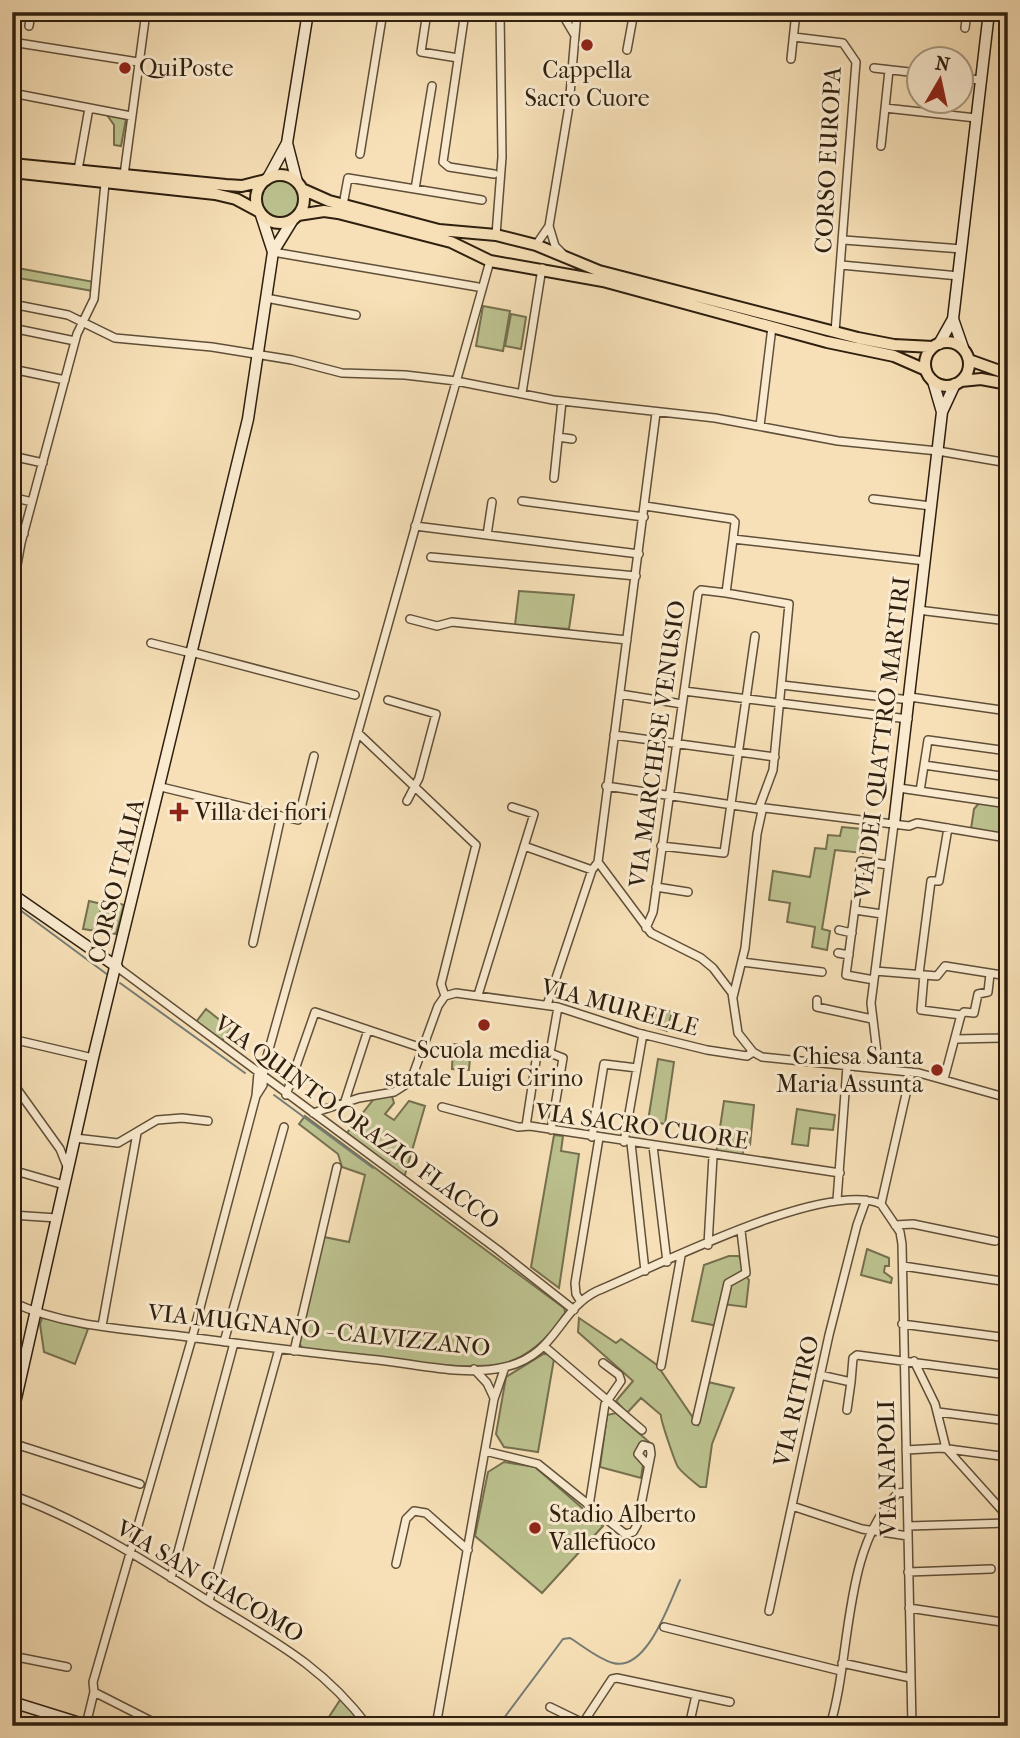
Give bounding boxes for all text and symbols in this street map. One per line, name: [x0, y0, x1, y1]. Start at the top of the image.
marker: Cappella Sacro Cuore: [579, 37, 595, 53]
north arrow: [904, 46, 974, 116]
text: N: [934, 52, 952, 76]
place label: QuiPoste: [139, 54, 234, 82]
place label: Cappella Sacro Cuore: [524, 56, 650, 112]
marker: QuiPoste: [117, 60, 133, 76]
street label: CORSO EUROPA: [809, 66, 847, 254]
street label: VIA DEI QUATTRO MARTIRI: [848, 575, 916, 902]
street label: VIA MARCHESE VENUSIO: [623, 599, 691, 890]
street label: CORSO ITALIA: [82, 795, 150, 966]
place label: Villa dei fiori: [194, 798, 327, 826]
marker: Villa dei fiori: [169, 802, 189, 822]
street label: VIA MURELLE: [537, 972, 702, 1041]
street label: VIA QUINTO ORAZIO FLACCO: [208, 1008, 505, 1235]
marker: Scuola media statale Luigi Cirino: [476, 1017, 492, 1033]
place label: Scuola media statale Luigi Cirino: [385, 1036, 583, 1092]
place label: Chiesa Santa Maria Assunta: [776, 1042, 924, 1098]
marker: Chiesa Santa Maria Assunta: [929, 1062, 945, 1078]
street label: VIA SACRO CUORE: [532, 1097, 751, 1155]
street label: VIA MUGNANO - CALVIZZANO: [145, 1298, 492, 1362]
street label: VIA RITIRO: [767, 1333, 825, 1470]
street label: VIA NAPOLI: [872, 1400, 902, 1537]
place label: Stadio Alberto Vallefuoco: [548, 1500, 696, 1556]
street label: VIA SAN GIACOMO: [110, 1513, 309, 1648]
marker: Stadio Alberto Vallefuoco: [527, 1520, 543, 1536]

